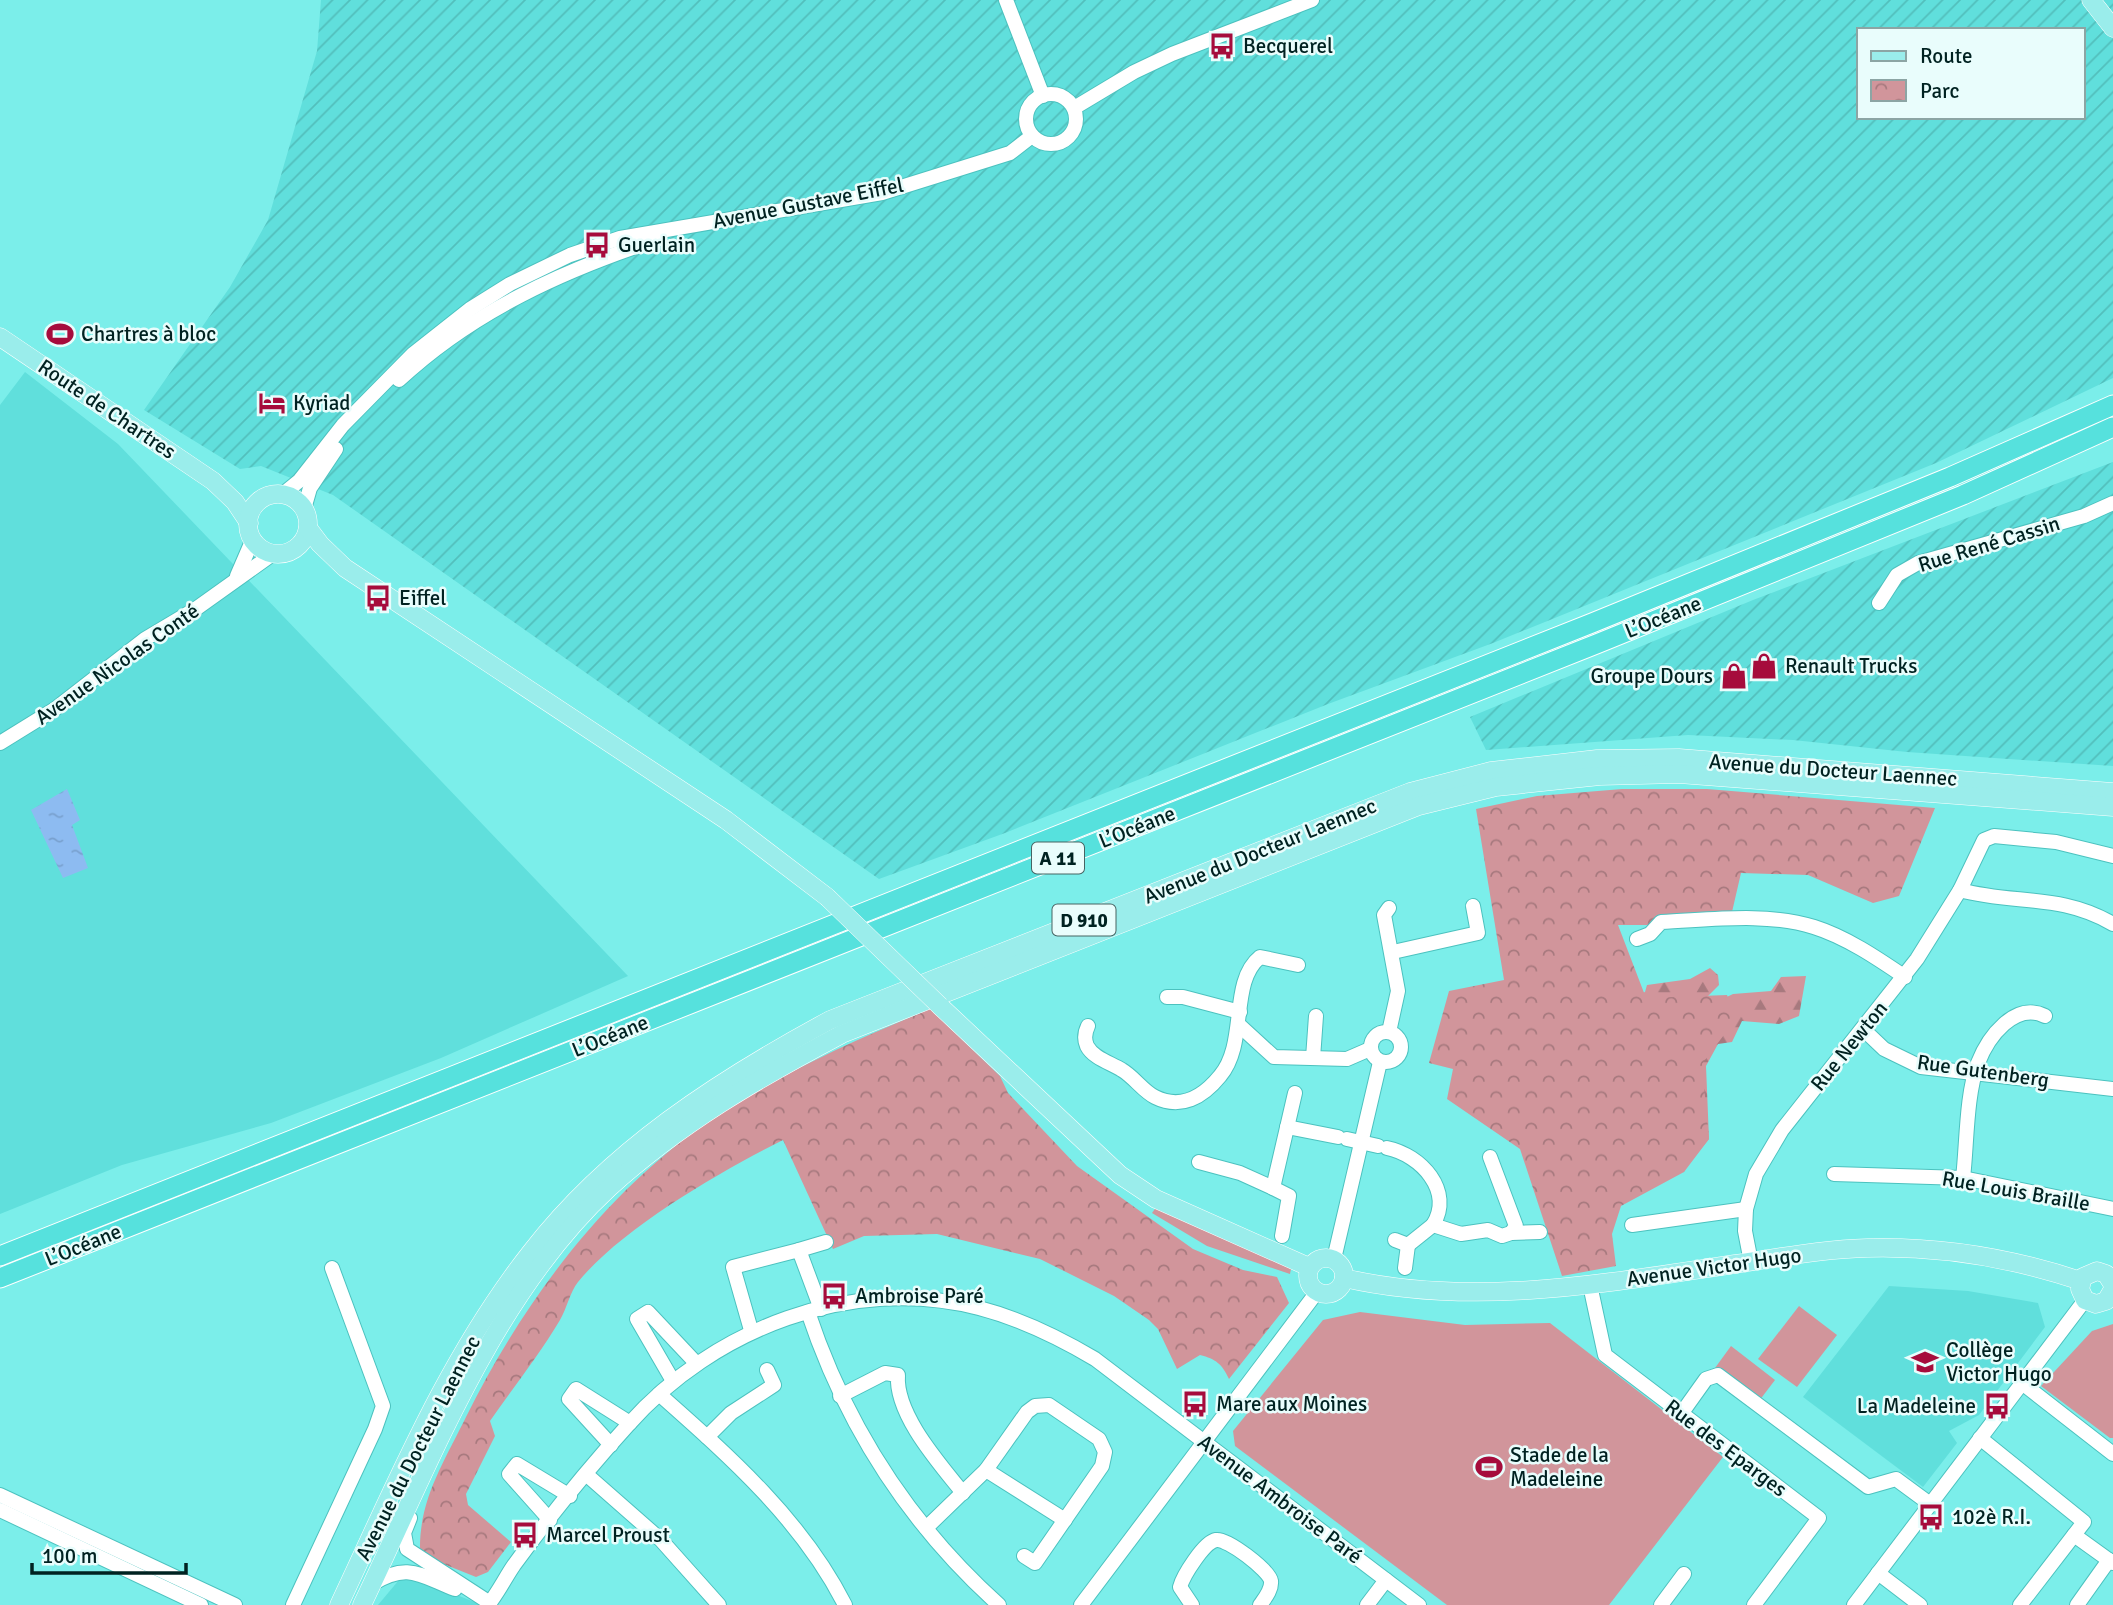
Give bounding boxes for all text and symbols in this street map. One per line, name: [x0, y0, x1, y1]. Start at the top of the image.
legend: [1857, 28, 2085, 119]
bus stop icon: Becquerel: [1207, 31, 1237, 61]
place label: Becquerel: [1243, 33, 1333, 59]
text: Route: [1920, 43, 1972, 69]
text: Parc: [1920, 78, 1959, 104]
street label: Avenue Gustave Eiffel: [710, 172, 906, 234]
bus stop icon: Guerlain: [582, 230, 612, 260]
place label: Guerlain: [618, 232, 695, 258]
sports icon: Chartres à bloc: [45, 319, 75, 349]
place label: Chartres à bloc: [81, 321, 216, 347]
street label: Route de Chartres: [33, 353, 181, 465]
hotel icon: Kyriad: [257, 388, 287, 418]
place label: Kyriad: [293, 390, 350, 416]
street label: Rue René Cassin: [1915, 510, 2063, 578]
bus stop icon: Eiffel: [363, 583, 393, 613]
place label: Eiffel: [399, 585, 446, 611]
street label: L’Océane: [1621, 590, 1705, 644]
street label: Avenue Nicolas Conté: [30, 598, 204, 730]
shop icon: Renault Trucks: [1749, 651, 1779, 681]
place label: Renault Trucks: [1785, 653, 1917, 679]
shop icon: Groupe Dours: [1719, 661, 1749, 691]
place label: Groupe Dours: [1591, 663, 1713, 689]
street label: Avenue du Docteur Laennec: [1708, 748, 1958, 792]
street label: Avenue du Docteur Laennec: [1140, 792, 1380, 910]
street label: L’Océane: [1095, 800, 1179, 854]
road number: A 11: [1032, 842, 1084, 874]
road number: D 910: [1052, 904, 1116, 936]
street label: Rue Newton: [1805, 996, 1893, 1096]
street label: L’Océane: [568, 1009, 652, 1063]
street label: Rue Gutenberg: [1915, 1049, 2051, 1093]
street label: Rue Louis Braille: [1940, 1165, 2092, 1217]
street label: L’Océane: [41, 1218, 125, 1272]
street label: Avenue Victor Hugo: [1625, 1242, 1803, 1292]
bus stop icon: Ambroise Paré: [819, 1281, 849, 1311]
place label: Ambroise Paré: [855, 1283, 984, 1309]
street label: Avenue du Docteur Laennec: [350, 1331, 486, 1565]
place label: Collège Victor Hugo: [1946, 1337, 2052, 1387]
school or university icon: Collège Victor Hugo: [1910, 1347, 1940, 1377]
bus stop icon: Mare aux Moines: [1180, 1389, 1210, 1419]
place label: Mare aux Moines: [1216, 1391, 1367, 1417]
bus stop icon: La Madeleine: [1982, 1391, 2012, 1421]
place label: La Madeleine: [1857, 1393, 1976, 1419]
street label: Rue des Eparges: [1660, 1394, 1792, 1502]
street label: Avenue Ambroise Paré: [1193, 1429, 1367, 1569]
place label: Stade de la Madeleine: [1510, 1442, 1609, 1492]
sports icon: Stade de la Madeleine: [1474, 1452, 1504, 1482]
bus stop icon: 102è R.I.: [1916, 1502, 1946, 1532]
place label: 102è R.I.: [1952, 1504, 2031, 1530]
bus stop icon: Marcel Proust: [510, 1520, 540, 1550]
place label: Marcel Proust: [546, 1522, 670, 1548]
scale bar: [32, 1532, 186, 1576]
text: 100 m: [42, 1543, 97, 1569]

